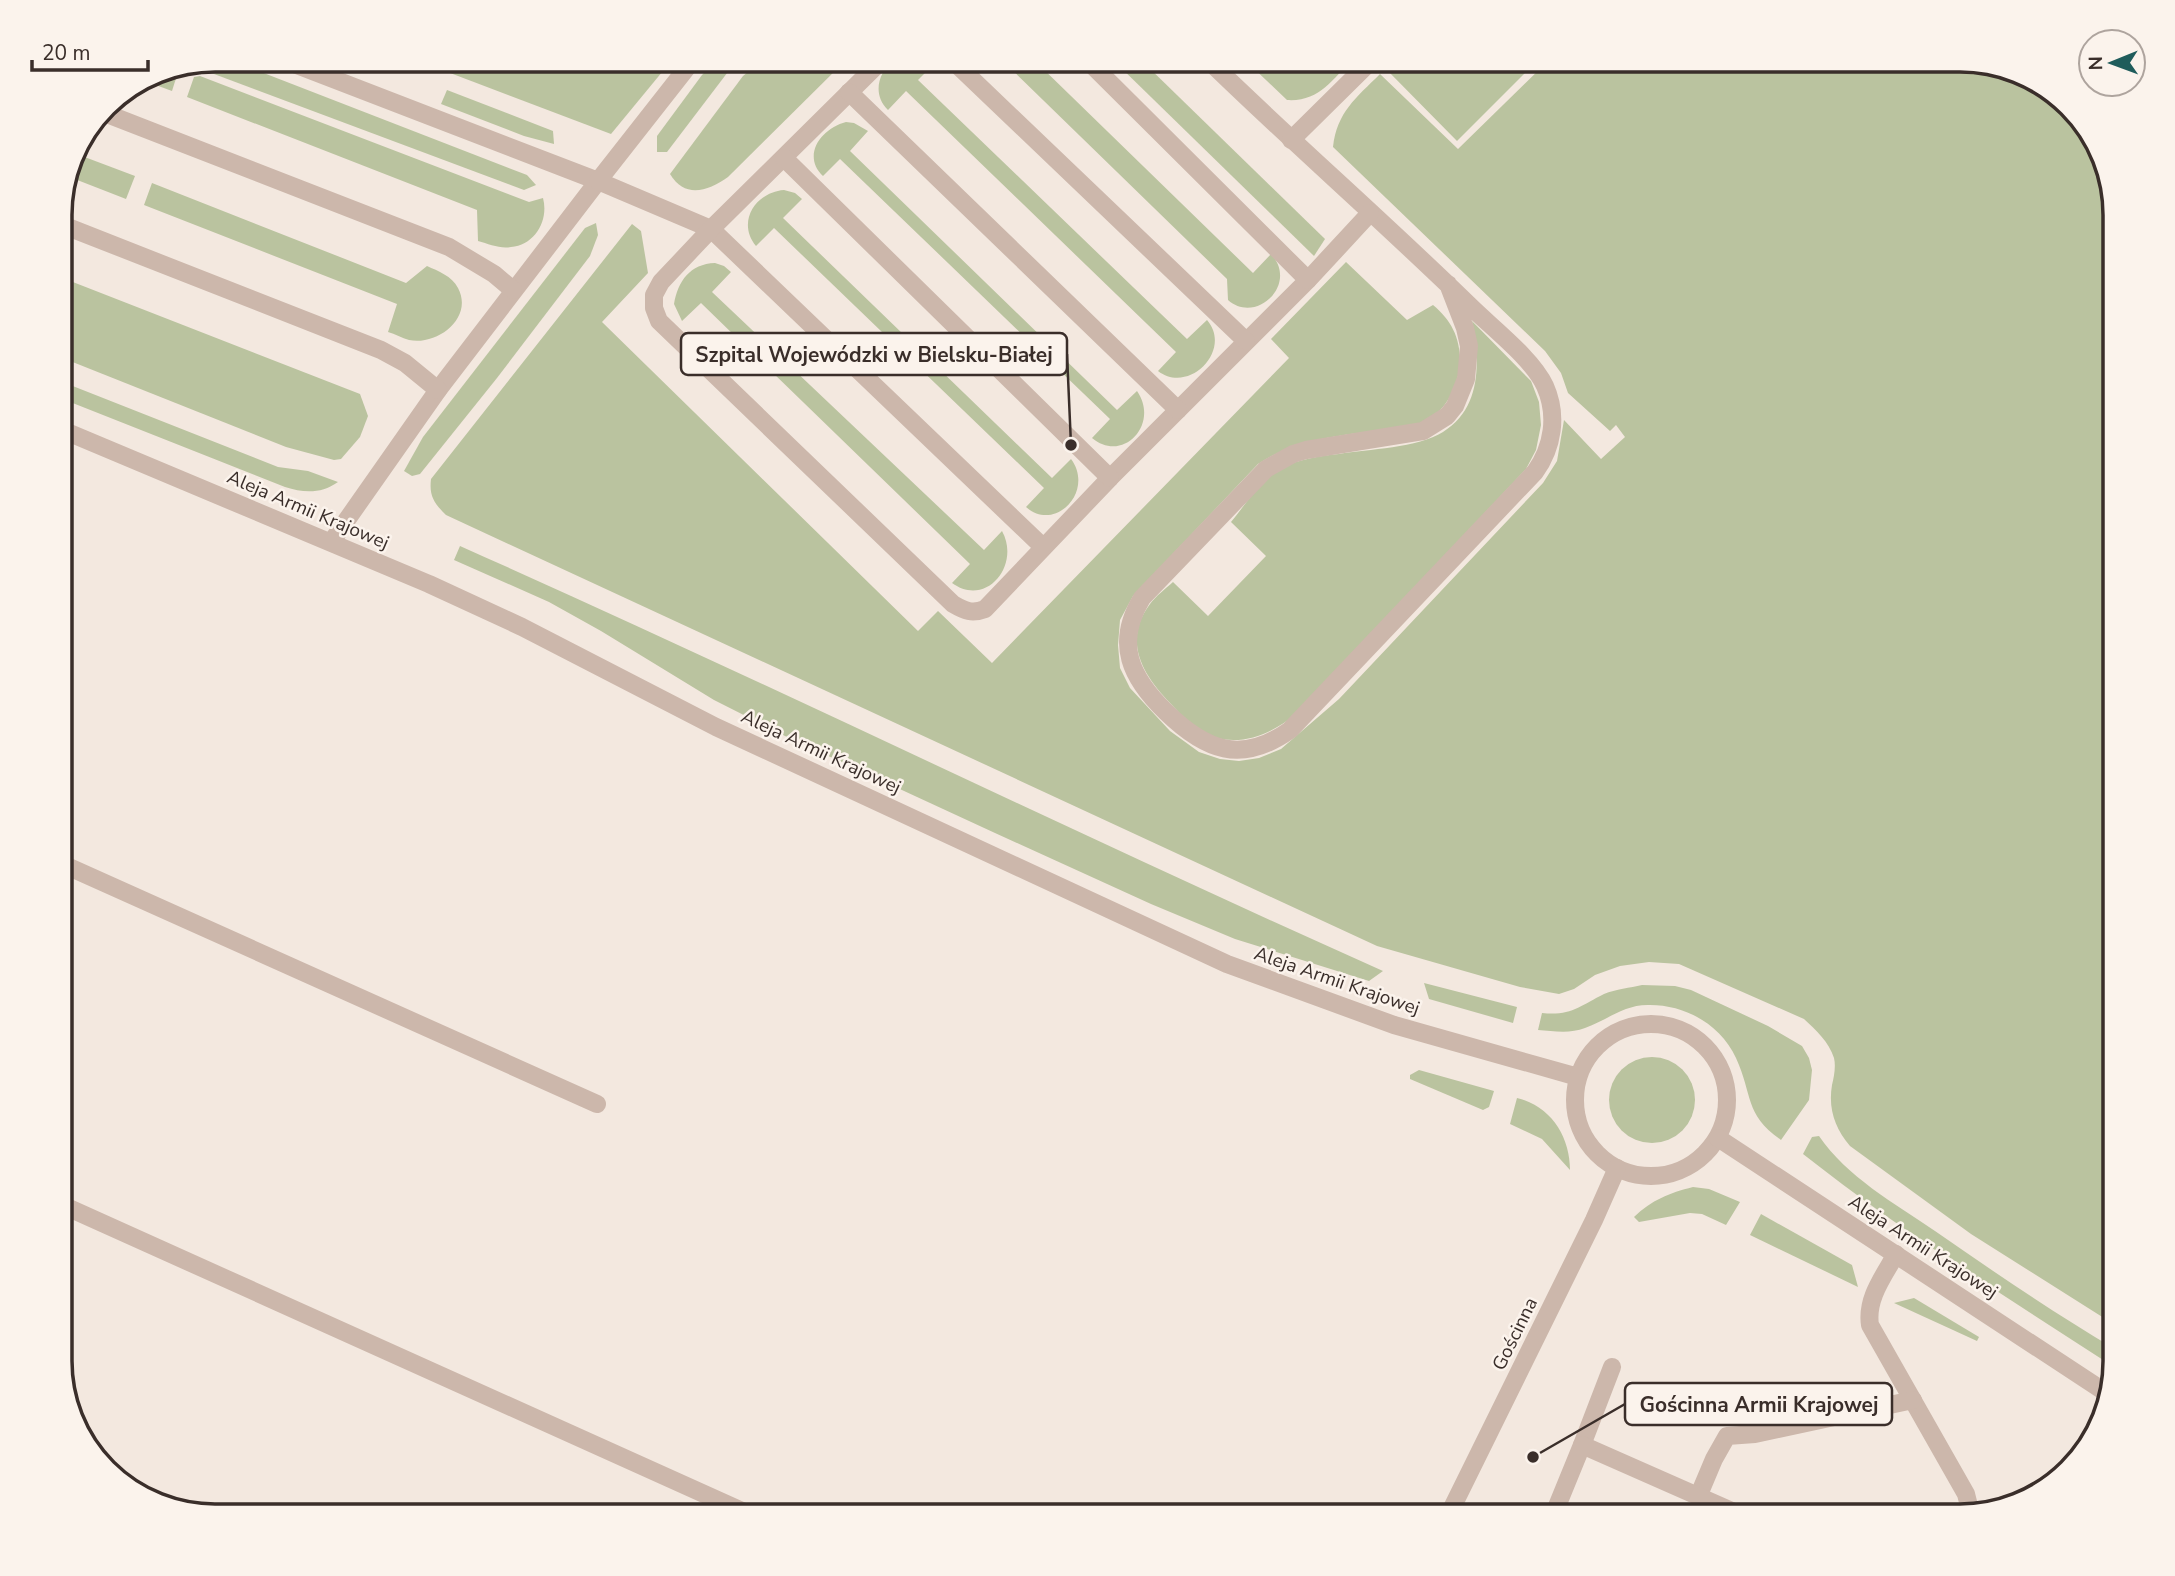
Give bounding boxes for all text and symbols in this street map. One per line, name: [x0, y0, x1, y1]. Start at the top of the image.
scale bar: [32, 28, 147, 72]
north arrow: [2077, 28, 2147, 98]
text: 20 m: [42, 39, 91, 67]
text: N: [2083, 56, 2109, 71]
callout: Szpital Wojewódzki w Bielsku-Białej: [681, 333, 1067, 375]
text: Szpital Wojewódzki w Bielsku-Białej: [695, 341, 1053, 369]
street label: Aleja Armii Krajowej: [223, 464, 393, 556]
street label: Aleja Armii Krajowej: [737, 704, 905, 800]
street label: Aleja Armii Krajowej: [1251, 940, 1423, 1022]
street label: Aleja Armii Krajowej: [1843, 1189, 2003, 1305]
street label: Gościnna: [1486, 1293, 1544, 1375]
callout: Gościnna Armii Krajowej: [1625, 1383, 1892, 1425]
text: Gościnna Armii Krajowej: [1640, 1391, 1878, 1419]

